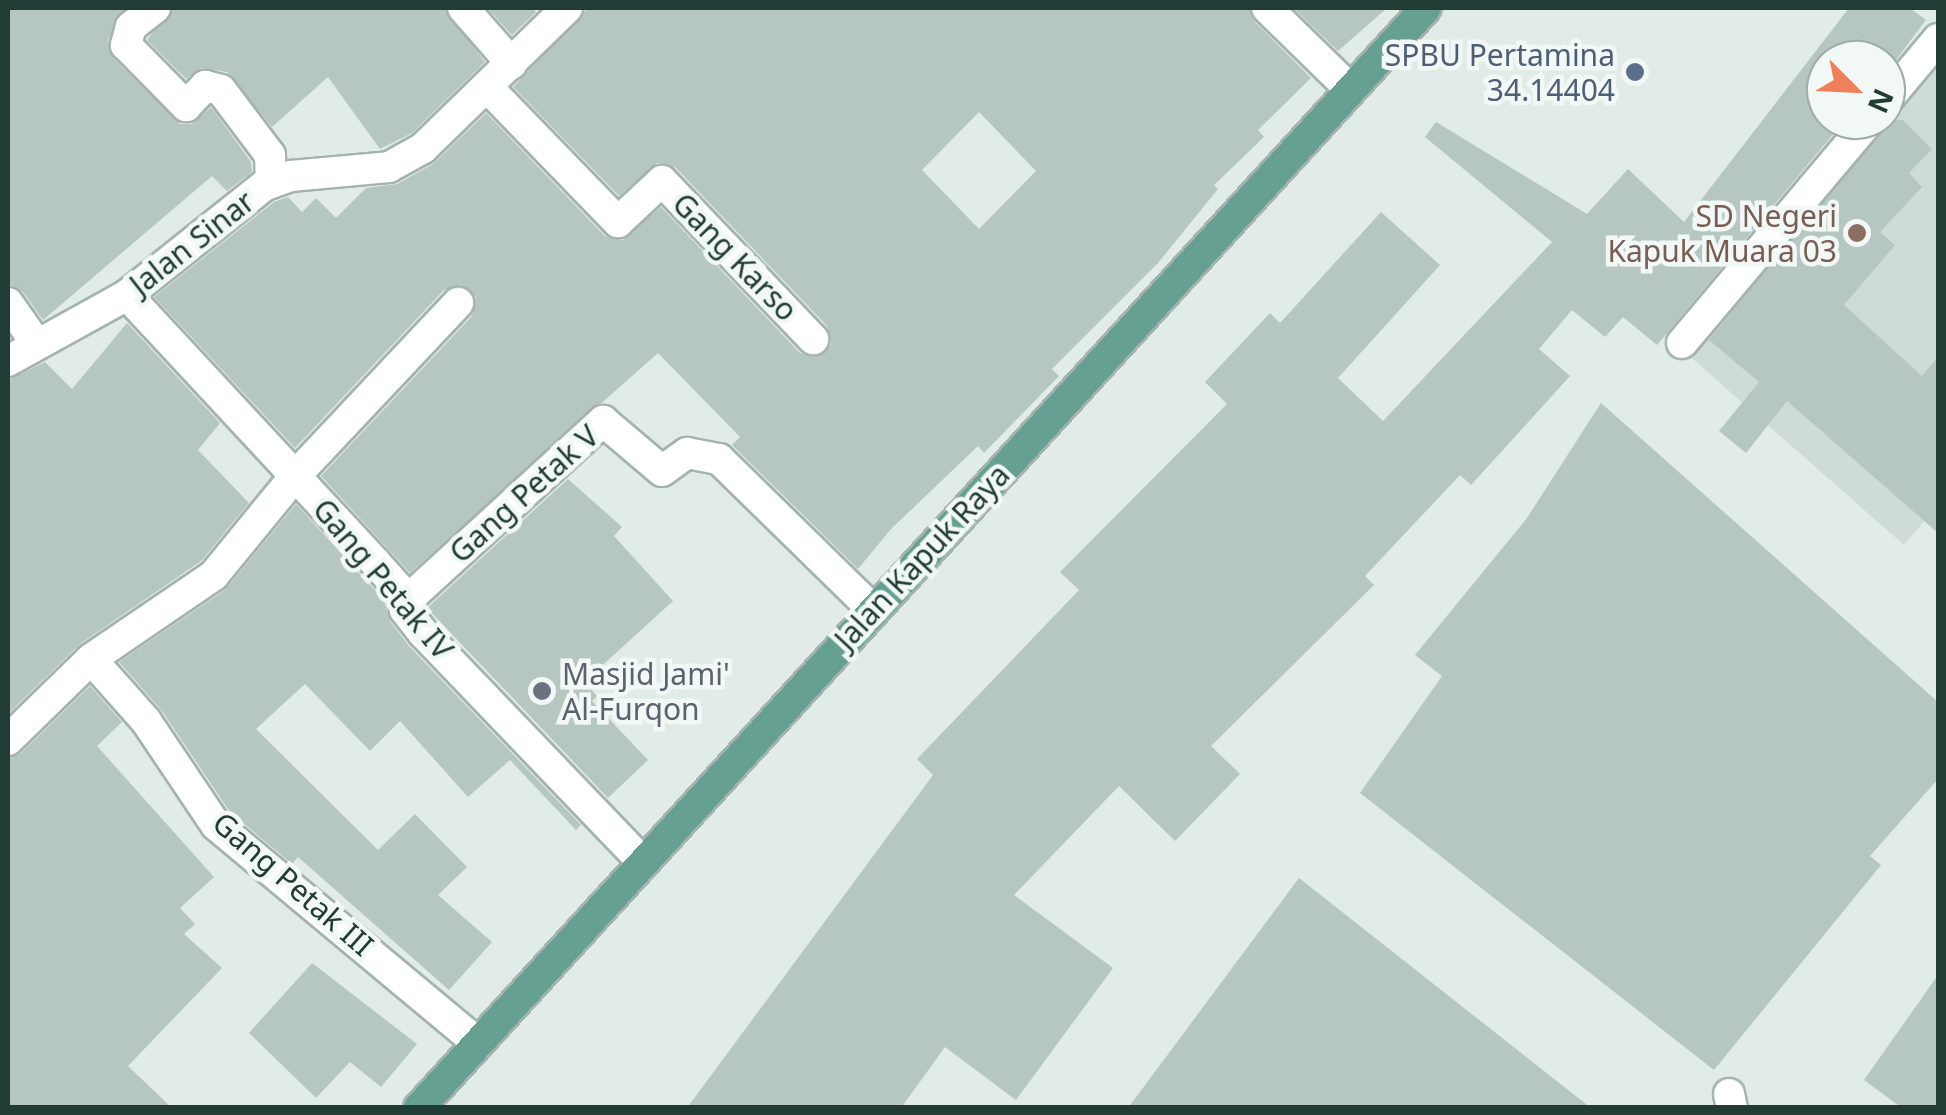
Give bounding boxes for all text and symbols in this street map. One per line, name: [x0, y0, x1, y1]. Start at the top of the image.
place label: SPBU Pertamina 34.14404: [1385, 37, 1615, 108]
north arrow: [1806, 40, 1906, 140]
marker: SPBU Pertamina 34.14404: [1624, 61, 1646, 83]
text: N: [1860, 83, 1904, 120]
street label: Jalan Sinar: [123, 183, 261, 303]
street label: Gang Karso: [665, 186, 805, 328]
place label: SD Negeri Kapuk Muara 03: [1607, 198, 1837, 268]
marker: SD Negeri Kapuk Muara 03: [1846, 222, 1868, 244]
street label: Gang Petak V: [442, 418, 606, 570]
street label: Jalan Kapuk Raya: [827, 457, 1017, 657]
street label: Gang Petak IV: [306, 492, 460, 666]
place label: Masjid Jami' Al-Furqon: [562, 656, 730, 726]
marker: Masjid Jami' Al-Furqon: [531, 680, 553, 702]
street label: Gang Petak III: [206, 805, 380, 963]

